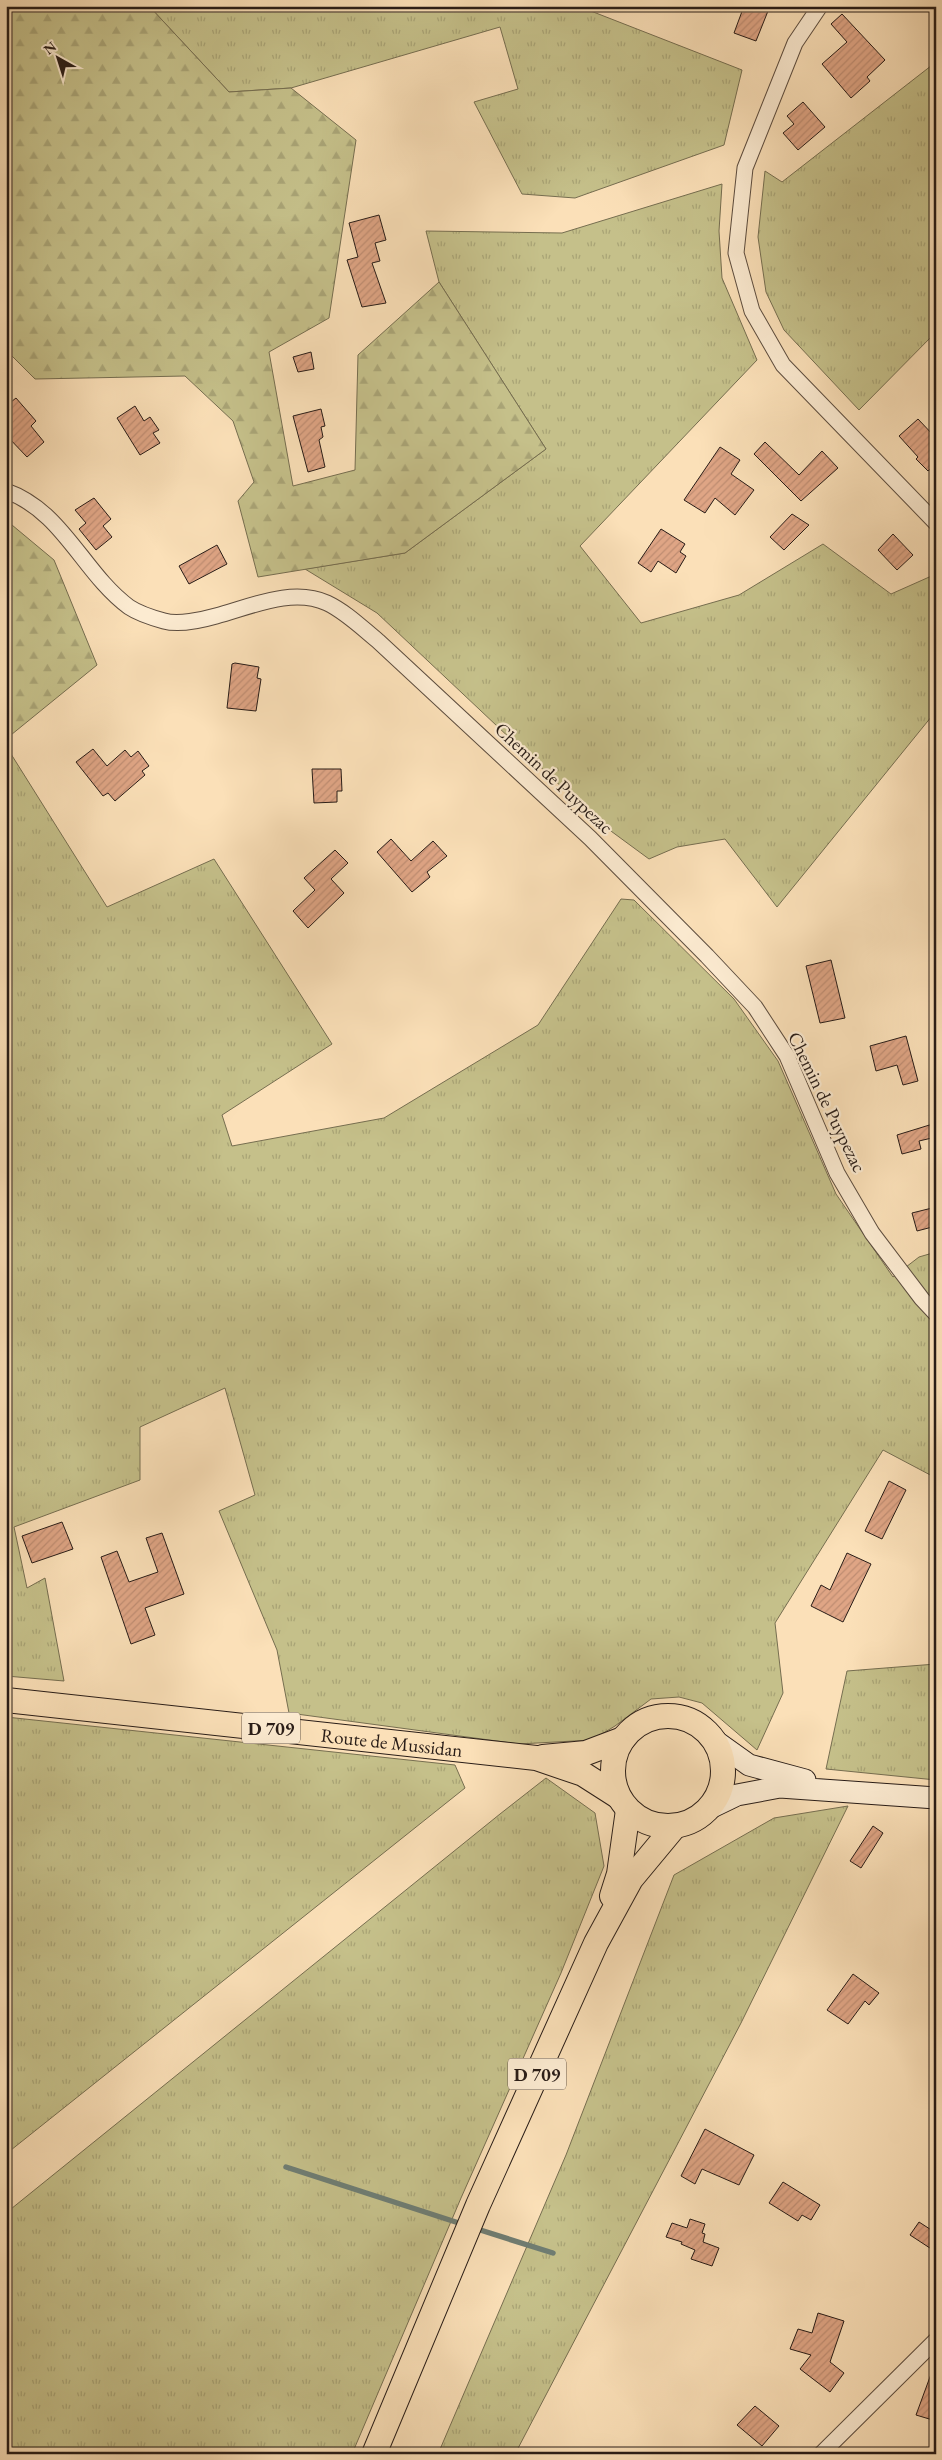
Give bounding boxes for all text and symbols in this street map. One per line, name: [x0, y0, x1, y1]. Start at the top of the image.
north arrow: [32, 32, 82, 82]
text: N: [40, 37, 60, 58]
street label: Chemin de Puypezac: [489, 717, 619, 840]
street label: Chemin de Puypezac: [782, 1028, 872, 1177]
road number: D 709: [242, 1712, 300, 1744]
street label: Route de Mussidan: [320, 1722, 464, 1762]
road number: D 709: [508, 2058, 566, 2090]

